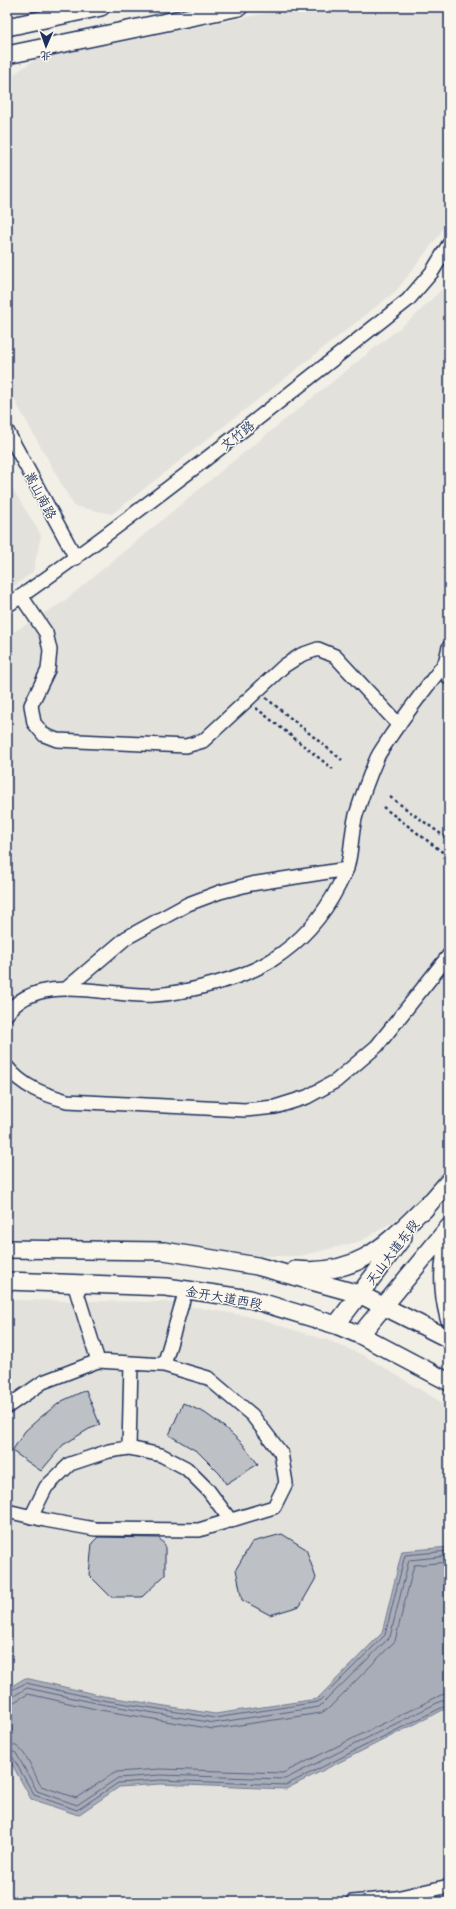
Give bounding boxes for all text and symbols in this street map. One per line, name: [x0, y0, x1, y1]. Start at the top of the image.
north arrow: [26, 26, 66, 66]
text: 北: [40, 49, 51, 62]
street label: 文竹路: [217, 417, 257, 453]
street label: 嵩山南路: [22, 469, 59, 522]
street label: 天山大道东段: [363, 1217, 422, 1288]
street label: 金开大道西段: [184, 1283, 264, 1312]

